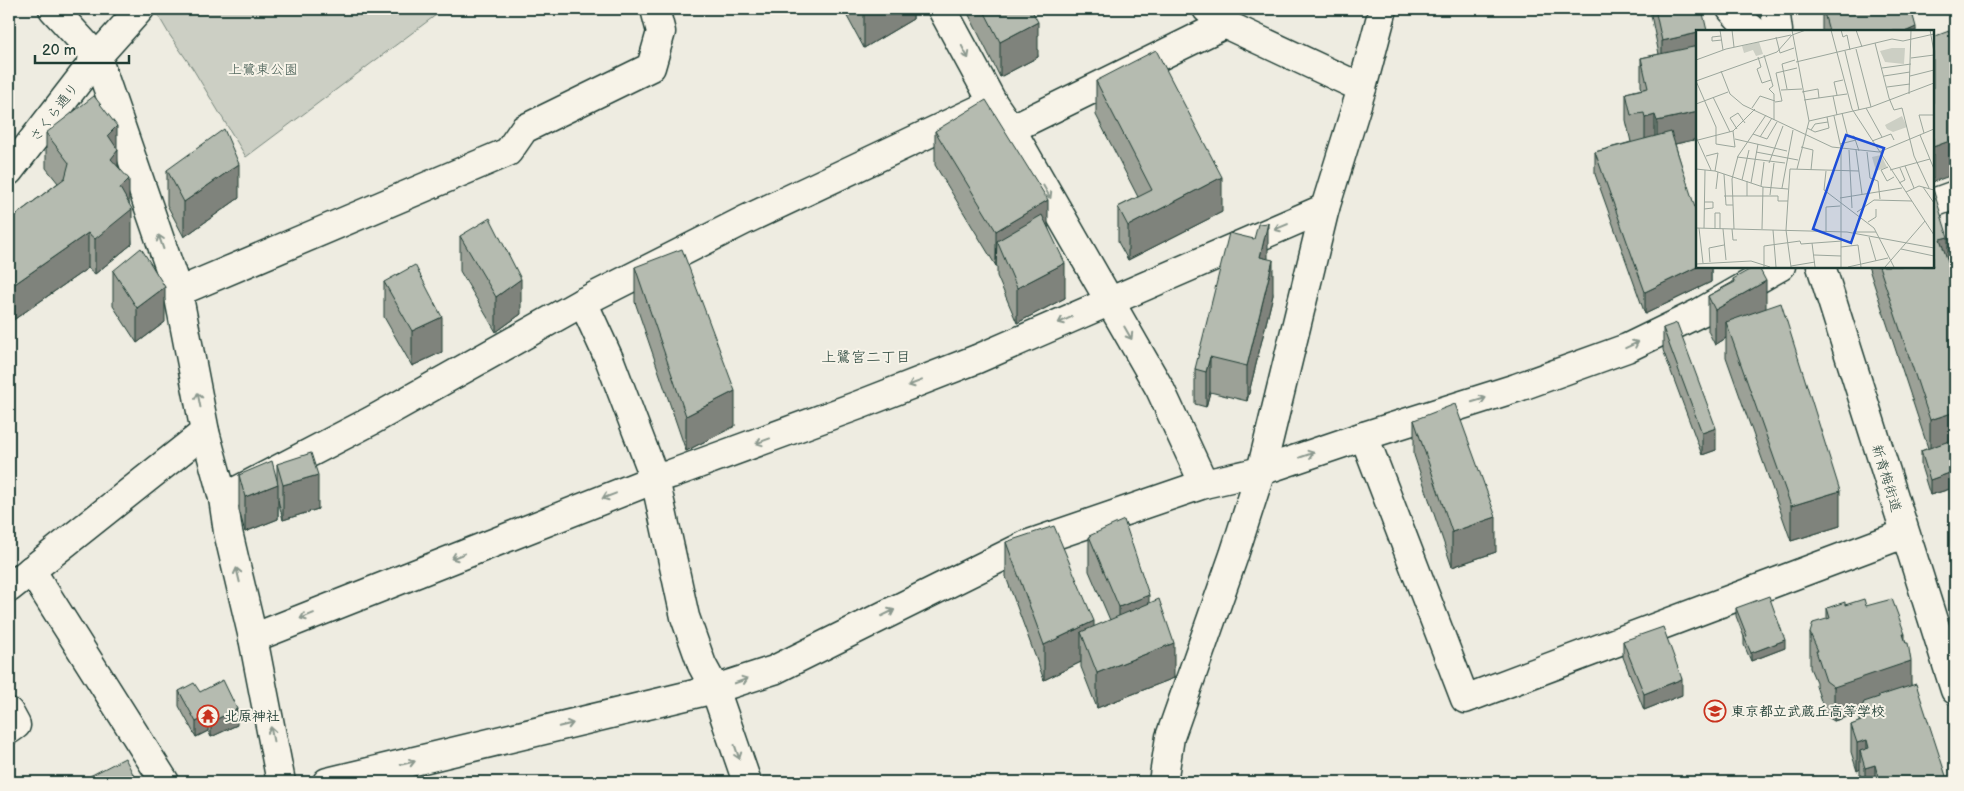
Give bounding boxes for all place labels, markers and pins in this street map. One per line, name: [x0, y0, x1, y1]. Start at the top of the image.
school or university icon: 東京都立武蔵丘高等学校: [1703, 699, 1727, 723]
place label: 東京都立武蔵丘高等学校: [1731, 703, 1885, 720]
temple icon: 北原神社: [196, 704, 220, 728]
place label: 北原神社: [224, 708, 280, 725]

